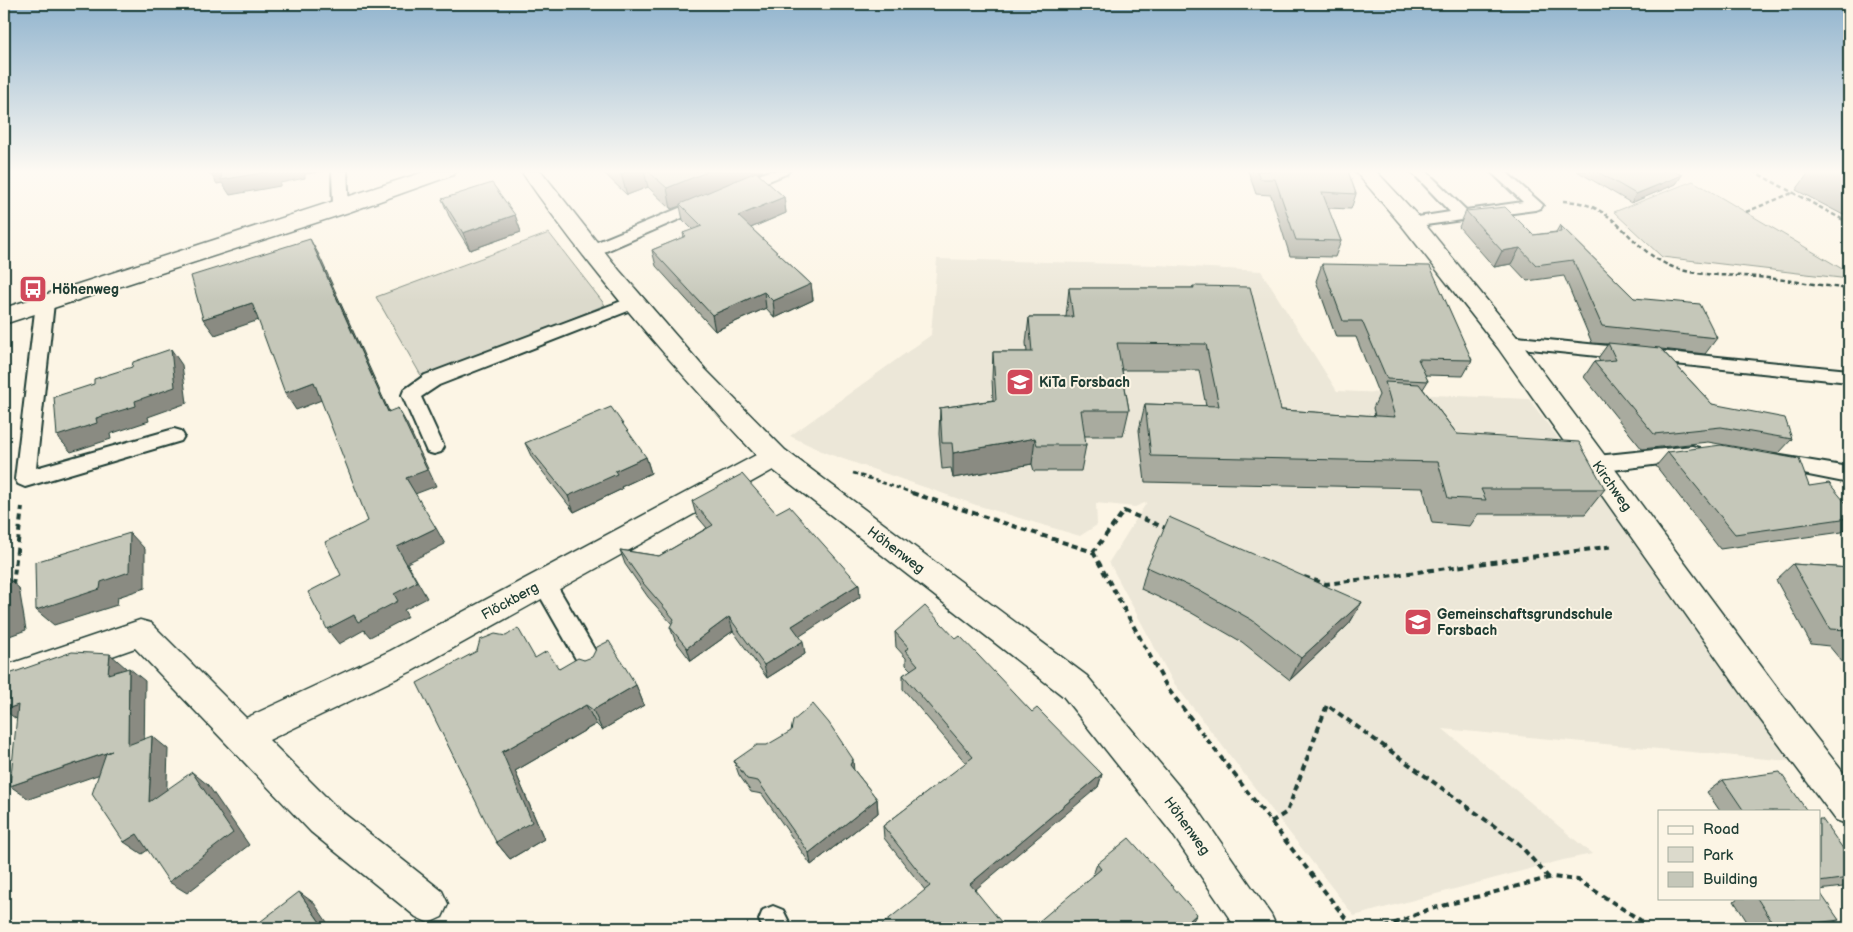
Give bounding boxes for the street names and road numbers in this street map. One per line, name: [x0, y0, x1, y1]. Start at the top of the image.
street label: Kirchweg: [1588, 457, 1636, 515]
street label: Höhenweg: [864, 523, 928, 577]
street label: Flöckberg: [478, 578, 542, 624]
street label: Höhenweg: [1160, 794, 1214, 858]

